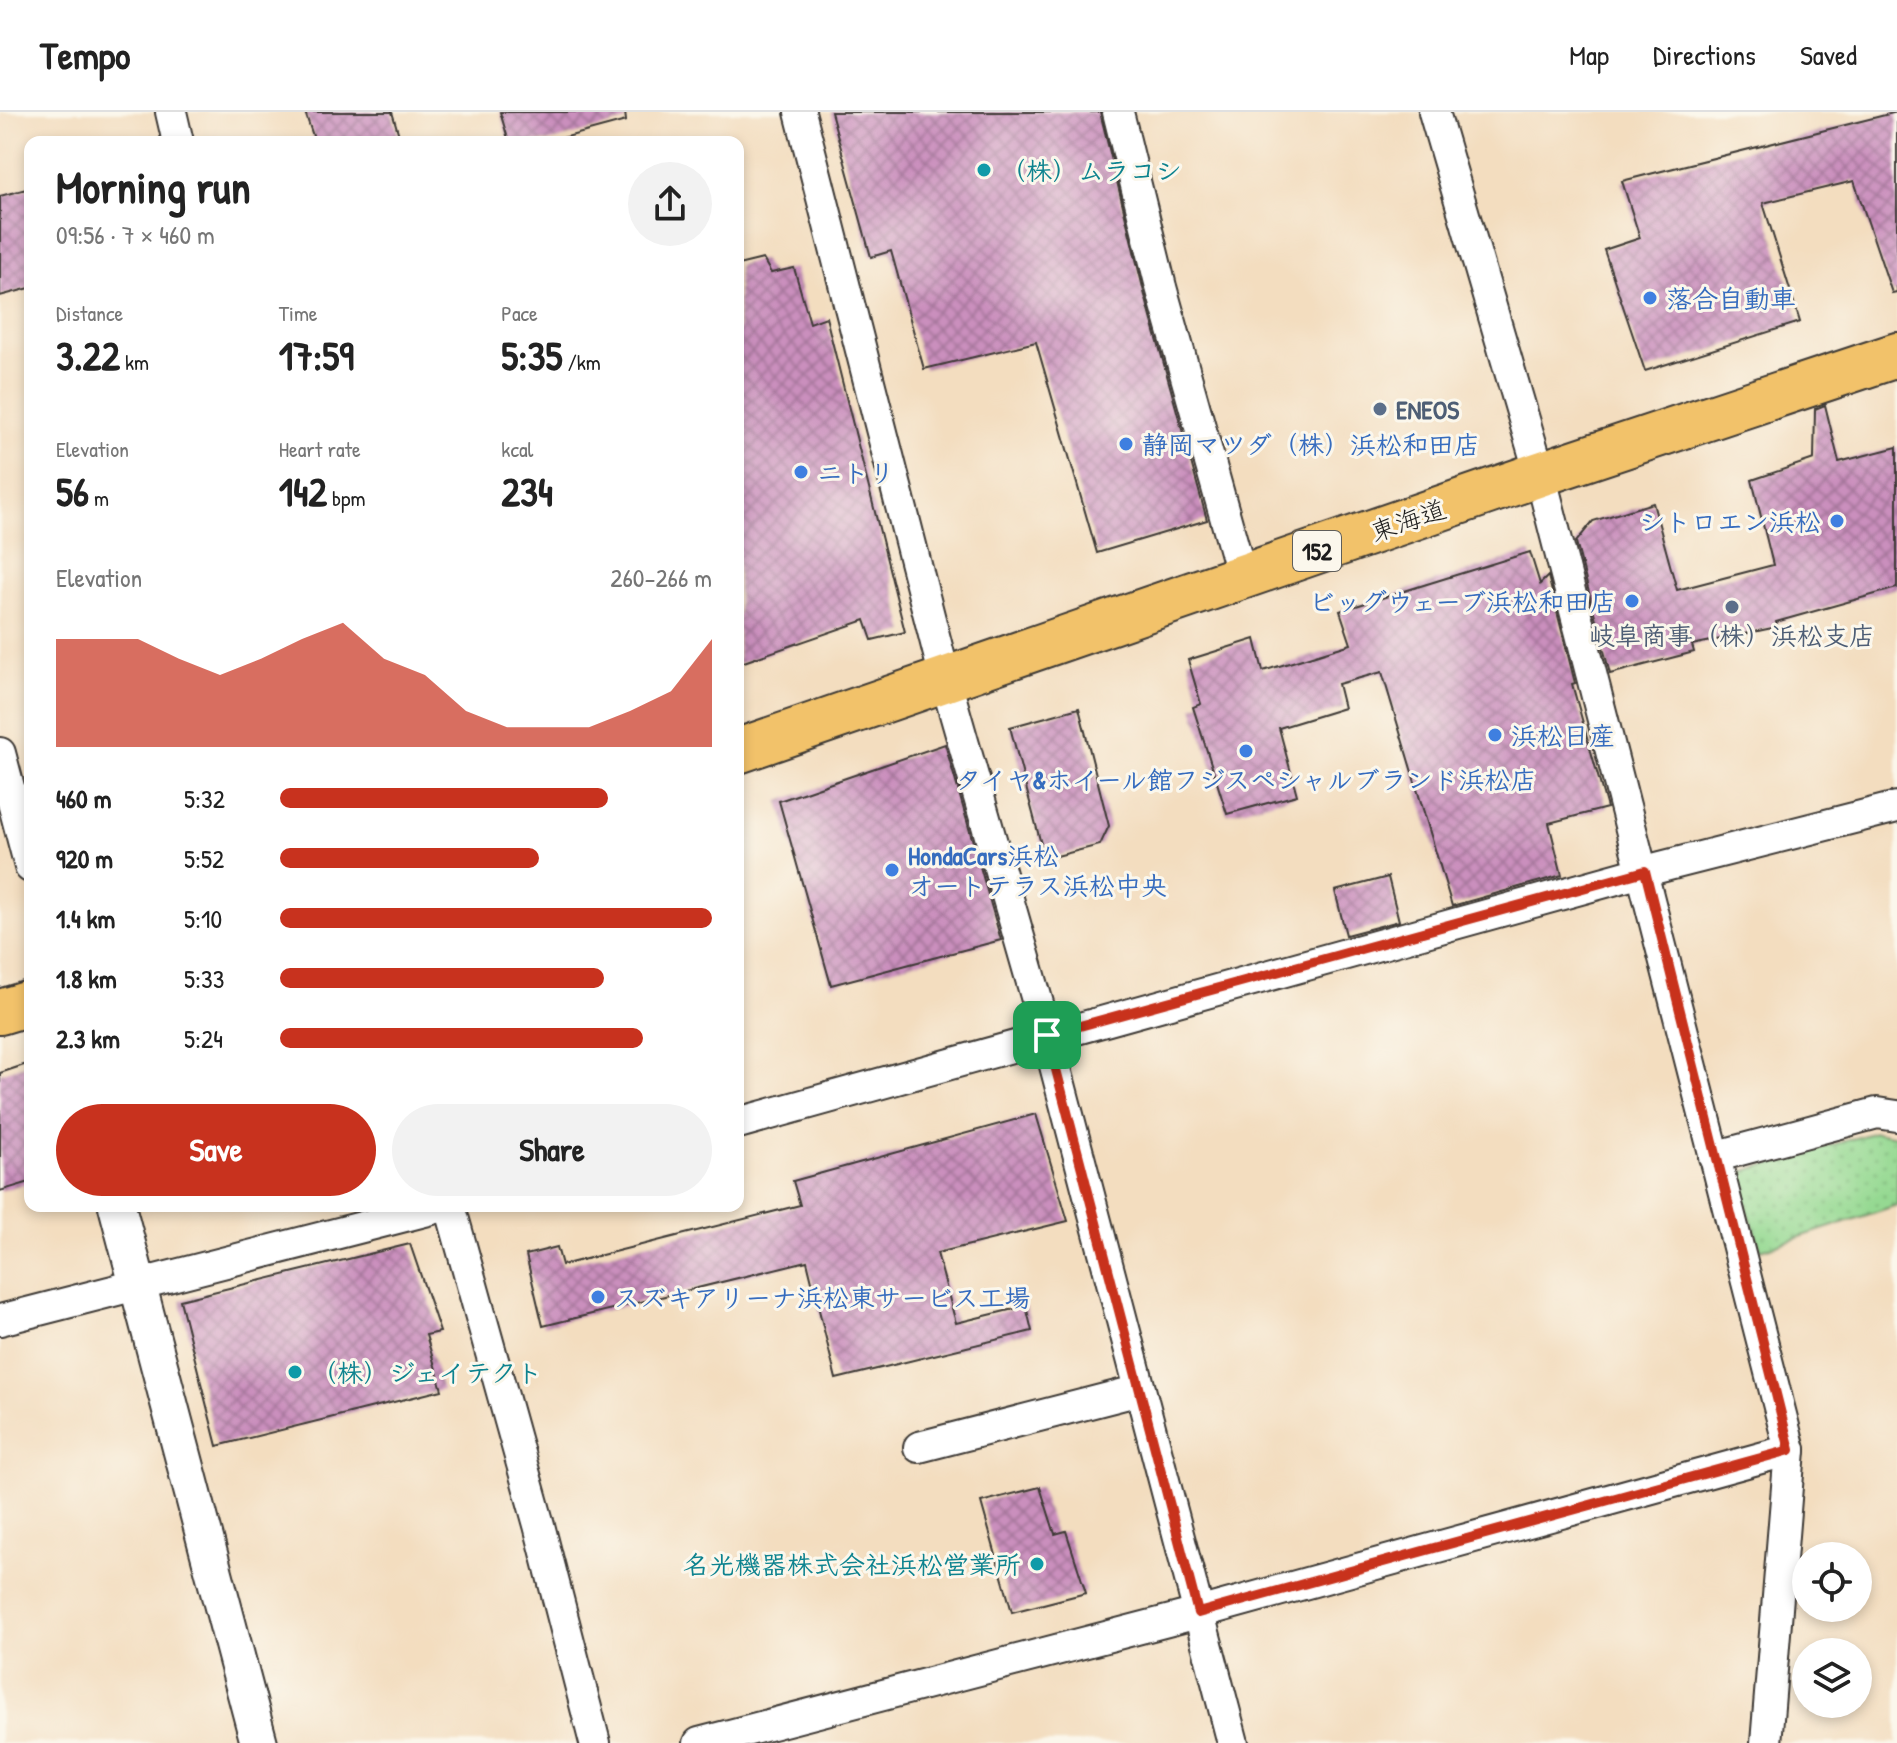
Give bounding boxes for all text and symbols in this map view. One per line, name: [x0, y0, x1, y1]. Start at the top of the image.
text: Tempo: [40, 29, 130, 81]
text: Map: [1569, 36, 1609, 74]
text: Directions: [1653, 36, 1756, 74]
text: Saved: [1800, 36, 1857, 74]
place label: （株）ムラコシ: [1000, 153, 1181, 188]
text: Morning run: [56, 157, 251, 217]
marker: （株）ムラコシ: [975, 161, 993, 179]
button: share: [628, 162, 712, 246]
text: 09:56 · 7 × 460 m: [56, 217, 215, 252]
place label: 落合自動車: [1666, 281, 1796, 316]
marker: 落合自動車: [1641, 289, 1659, 307]
text: Distance: [56, 298, 123, 328]
text: Time: [279, 298, 318, 328]
text: Pace: [501, 298, 538, 328]
text: 3.22: [56, 328, 120, 382]
text: 17:59: [279, 328, 354, 382]
text: 5:35: [501, 328, 562, 382]
text: km: [120, 347, 149, 377]
text: /km: [562, 347, 601, 377]
place label: ENEOS: [1396, 392, 1459, 427]
marker: ENEOS: [1371, 400, 1389, 418]
place label: 静岡マツダ（株）浜松和田店: [1142, 427, 1480, 462]
text: Elevation: [56, 434, 129, 464]
text: Heart rate: [279, 434, 361, 464]
text: kcal: [501, 434, 533, 464]
marker: 静岡マツダ（株）浜松和田店: [1117, 435, 1135, 453]
place label: ニトリ: [817, 455, 895, 490]
marker: ニトリ: [792, 463, 810, 481]
text: 56: [56, 464, 89, 518]
text: 142: [279, 464, 327, 518]
text: 234: [501, 464, 553, 518]
text: m: [89, 483, 109, 513]
text: bpm: [327, 483, 365, 513]
street label: 東海道: [1365, 491, 1451, 549]
place label: シトロエン浜松: [1639, 504, 1821, 539]
marker: シトロエン浜松: [1828, 512, 1846, 530]
road number: 152: [1293, 531, 1341, 571]
text: Elevation: [56, 560, 142, 595]
text: 260–266 m: [610, 560, 712, 595]
place label: ビッグウェーブ浜松和田店: [1309, 584, 1616, 619]
marker: ビッグウェーブ浜松和田店: [1623, 592, 1641, 610]
marker: 岐阜商事（株）浜松支店: [1723, 598, 1741, 616]
place label: 岐阜商事（株）浜松支店: [1589, 618, 1875, 653]
place label: 浜松日産: [1511, 718, 1615, 753]
marker: 浜松日産: [1486, 726, 1504, 744]
marker: タイヤ&ホイール館フジスペシャルブランド浜松店: [1237, 742, 1255, 760]
place label: タイヤ&ホイール館フジスペシャルブランド浜松店: [955, 762, 1537, 797]
text: 460 m: [56, 781, 111, 816]
text: 5:32: [184, 781, 225, 816]
place label: HondaCars浜松 オートテラス浜松中央: [908, 838, 1167, 903]
text: 920 m: [56, 841, 113, 876]
text: 5:52: [184, 841, 224, 876]
marker: HondaCars浜松 オートテラス浜松中央: [883, 861, 901, 879]
text: 1.4 km: [56, 901, 115, 936]
text: 5:10: [184, 901, 222, 936]
text: 1.8 km: [56, 961, 117, 996]
text: 5:33: [184, 961, 224, 996]
pin: [1013, 1001, 1081, 1069]
icon: arrive: [1025, 1013, 1069, 1057]
text: 2.3 km: [56, 1021, 120, 1056]
text: 5:24: [184, 1021, 223, 1056]
button: Save: [56, 1104, 376, 1196]
button: Share: [392, 1104, 712, 1196]
place label: スズキアリーナ浜松東サービス工場: [614, 1280, 1031, 1315]
marker: スズキアリーナ浜松東サービス工場: [589, 1288, 607, 1306]
place label: （株）ジェイテクト: [311, 1355, 542, 1390]
marker: （株）ジェイテクト: [286, 1363, 304, 1381]
map controls: [1792, 1542, 1872, 1718]
button: locate: [1792, 1542, 1872, 1622]
place label: 名光機器株式会社浜松営業所: [683, 1547, 1021, 1582]
marker: 名光機器株式会社浜松営業所: [1028, 1555, 1046, 1573]
button: layers: [1792, 1638, 1872, 1718]

